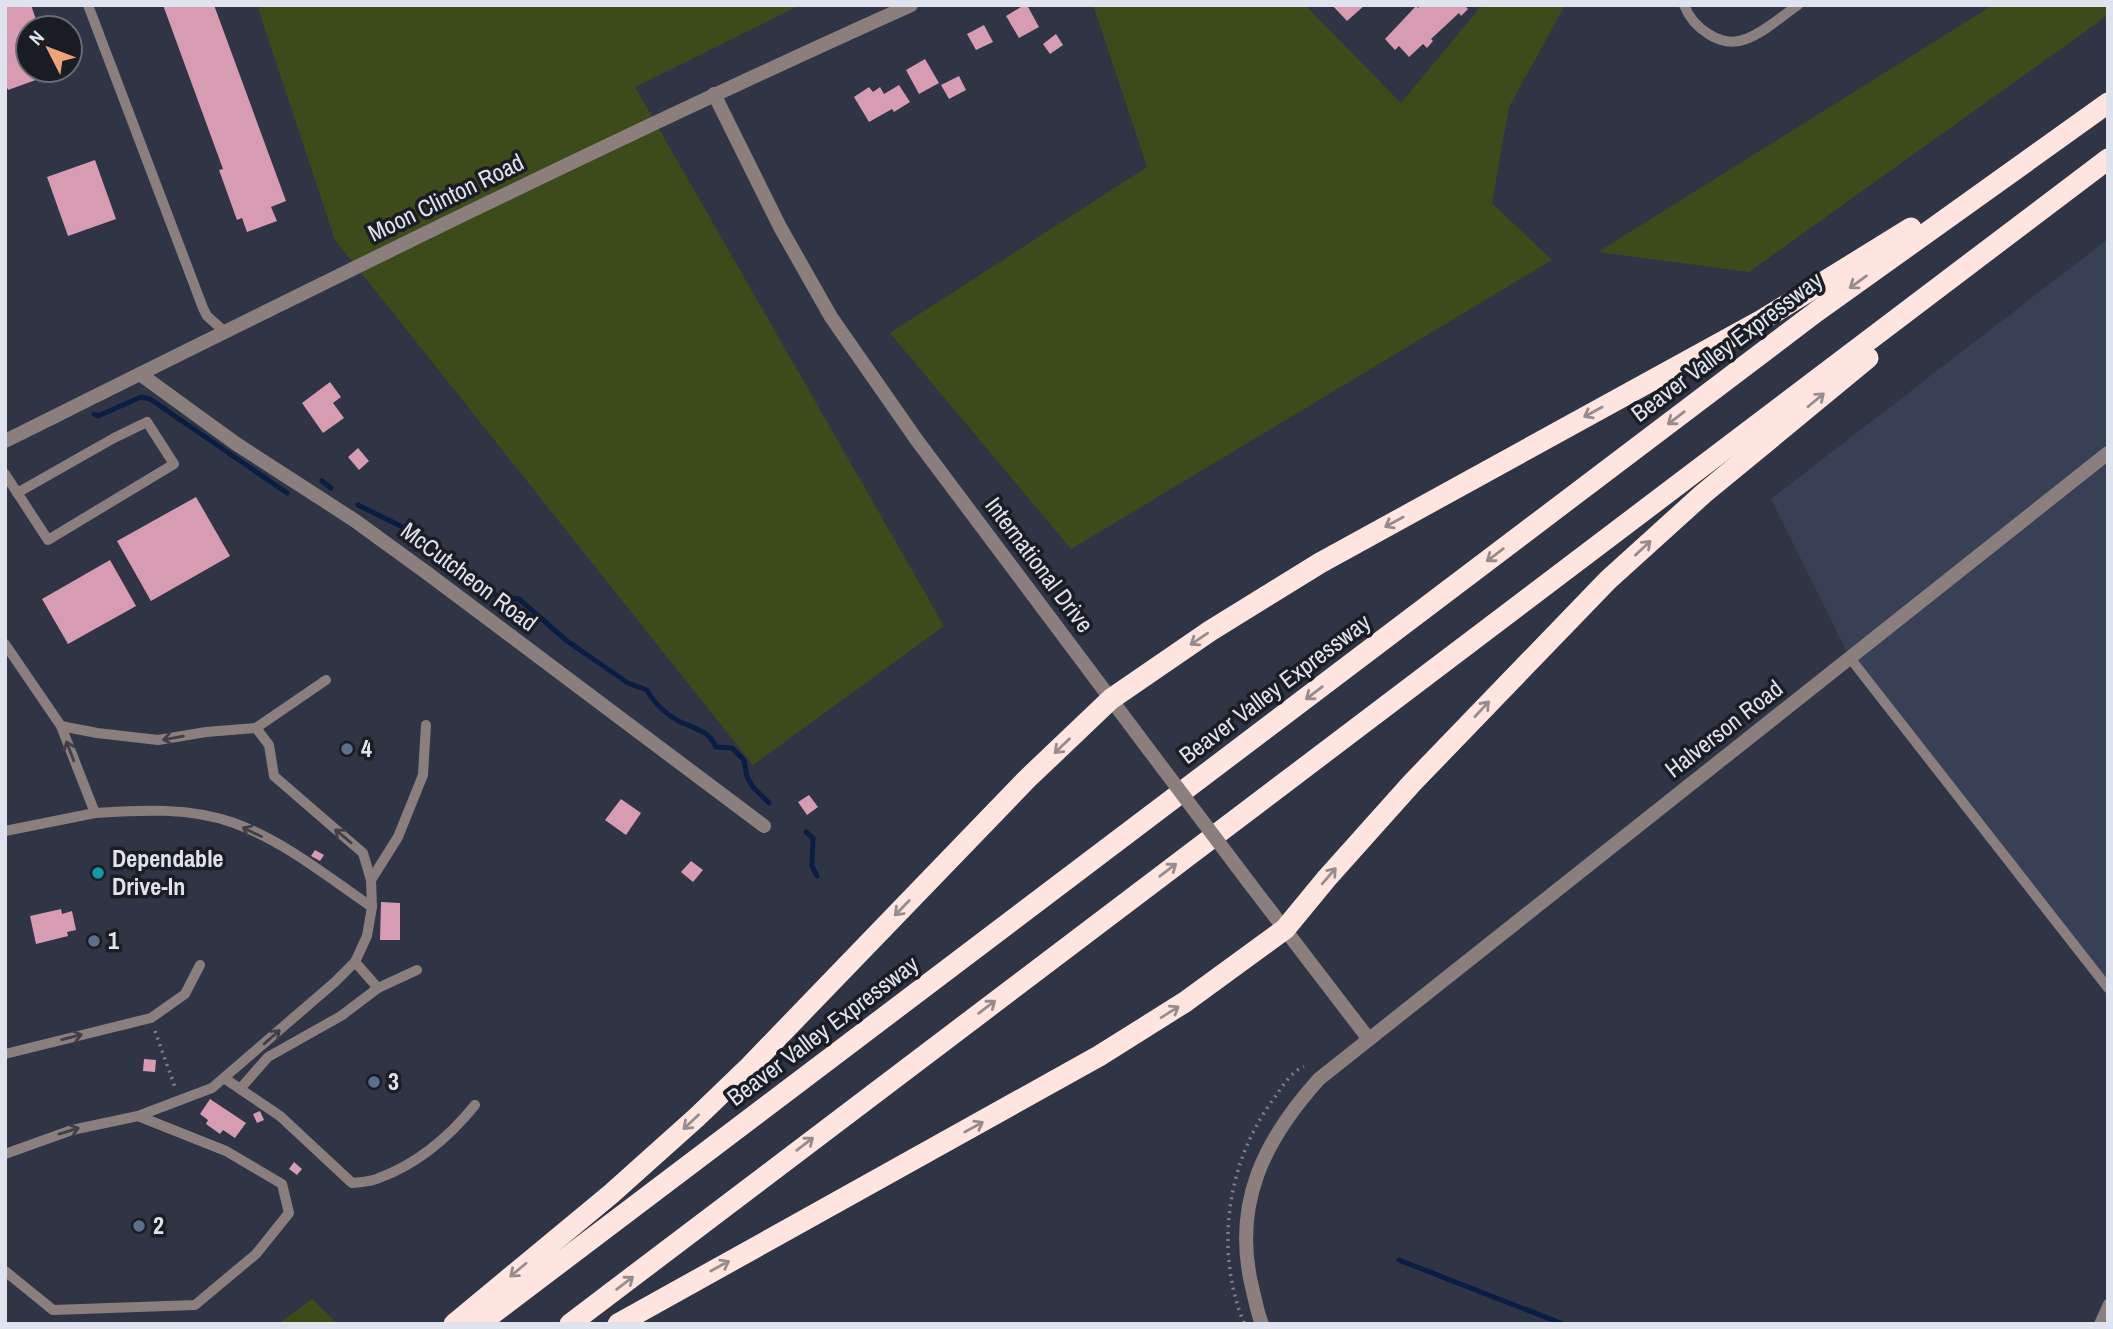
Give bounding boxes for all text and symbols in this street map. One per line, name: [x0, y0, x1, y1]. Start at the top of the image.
north arrow: [14, 14, 84, 84]
text: N: [23, 25, 50, 51]
street label: Moon Clinton Road: [362, 146, 529, 249]
street label: Beaver Valley Expressway: [1624, 264, 1829, 429]
one-way arrow: [1850, 274, 1868, 289]
one-way arrow: [1807, 392, 1825, 408]
one-way arrow: [1583, 406, 1604, 419]
one-way arrow: [1667, 410, 1686, 425]
street label: International Drive: [978, 490, 1101, 639]
street label: McCutcheon Road: [395, 514, 544, 638]
one-way arrow: [1384, 516, 1405, 529]
one-way arrow: [1634, 539, 1651, 556]
one-way arrow: [1486, 548, 1505, 563]
street label: Beaver Valley Expressway: [1172, 606, 1377, 771]
one-way arrow: [1190, 632, 1209, 646]
street label: Halverson Road: [1658, 672, 1789, 784]
one-way arrow: [1305, 686, 1324, 700]
one-way arrow: [1474, 700, 1491, 717]
one-way arrow: [162, 732, 185, 745]
place label: 4: [361, 732, 372, 764]
one-way arrow: [1053, 737, 1070, 754]
one-way arrow: [63, 740, 76, 762]
marker: 4: [339, 741, 355, 757]
one-way arrow: [242, 824, 263, 838]
one-way arrow: [334, 828, 352, 844]
place label: Dependable Drive-In: [112, 842, 224, 902]
one-way arrow: [1158, 863, 1177, 877]
marker: Dependable Drive-In: [90, 865, 106, 881]
one-way arrow: [1321, 868, 1337, 886]
one-way arrow: [893, 899, 910, 916]
place label: 1: [108, 924, 119, 956]
marker: 1: [86, 933, 102, 949]
street label: Beaver Valley Expressway: [720, 948, 925, 1113]
one-way arrow: [977, 1000, 996, 1015]
one-way arrow: [1159, 1004, 1179, 1018]
one-way arrow: [262, 1029, 280, 1045]
one-way arrow: [60, 1030, 82, 1043]
place label: 3: [388, 1065, 399, 1097]
marker: 3: [366, 1074, 382, 1090]
one-way arrow: [683, 1114, 700, 1131]
one-way arrow: [963, 1120, 983, 1134]
one-way arrow: [58, 1124, 80, 1137]
one-way arrow: [796, 1137, 814, 1152]
place label: 2: [153, 1209, 164, 1241]
marker: 2: [131, 1218, 147, 1234]
one-way arrow: [709, 1259, 730, 1272]
one-way arrow: [510, 1263, 528, 1278]
one-way arrow: [615, 1275, 634, 1290]

